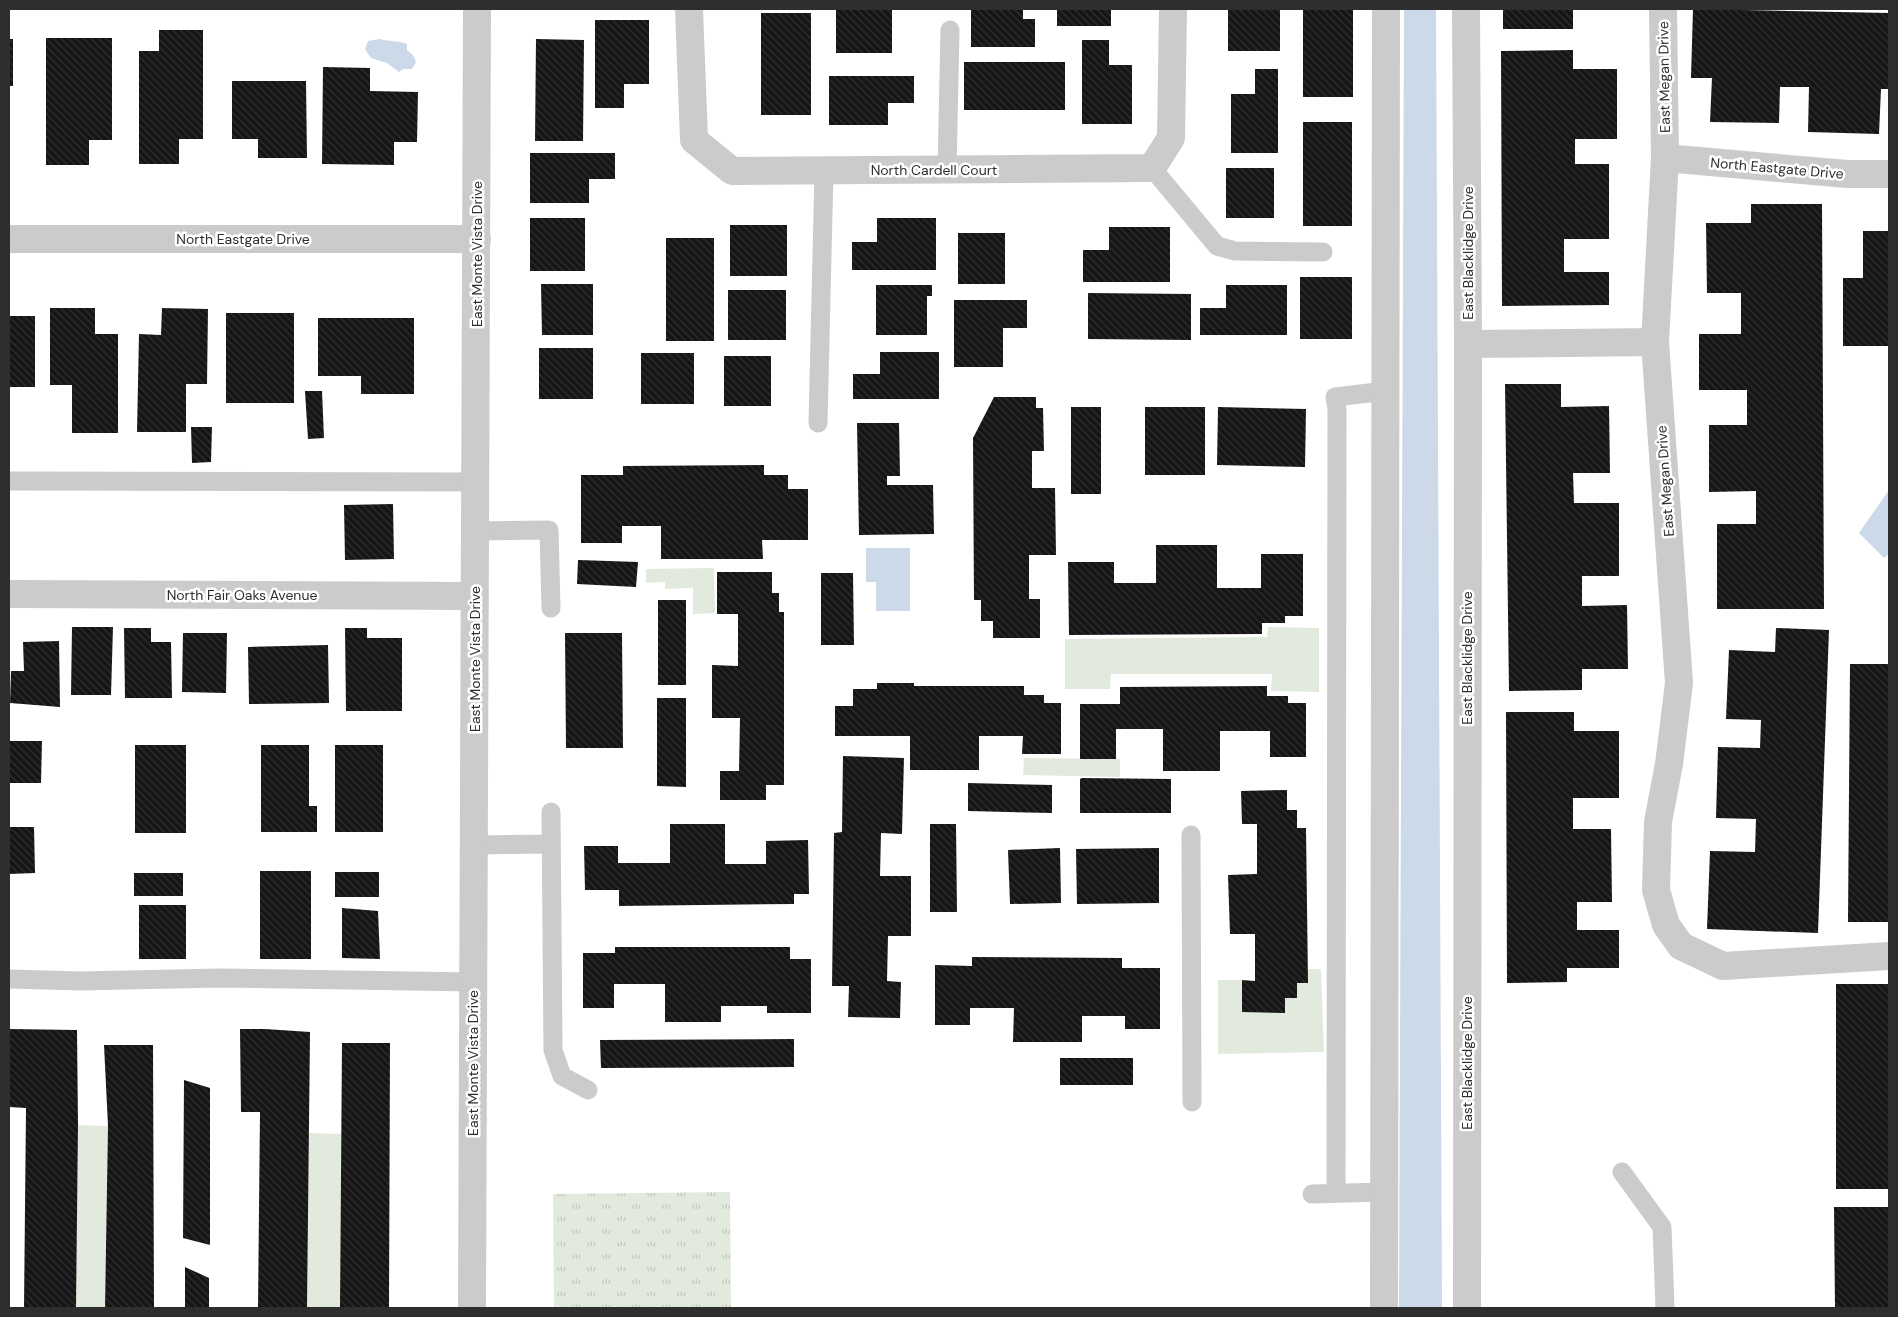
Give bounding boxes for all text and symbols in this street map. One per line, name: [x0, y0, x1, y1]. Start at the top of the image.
street label: East Megan Drive: [1654, 21, 1674, 133]
street label: North Eastgate Drive: [1710, 153, 1844, 183]
street label: North Cardell Court: [871, 161, 997, 179]
street label: East Monte Vista Drive: [468, 181, 486, 327]
street label: East Blacklidge Drive: [1459, 186, 1477, 320]
street label: North Eastgate Drive: [176, 230, 310, 248]
street label: East Megan Drive: [1652, 425, 1678, 537]
street label: North Fair Oaks Avenue: [167, 586, 317, 604]
street label: East Monte Vista Drive: [466, 586, 484, 732]
street label: East Blacklidge Drive: [1458, 591, 1476, 725]
street label: East Monte Vista Drive: [464, 990, 482, 1136]
street label: East Blacklidge Drive: [1458, 996, 1476, 1130]

